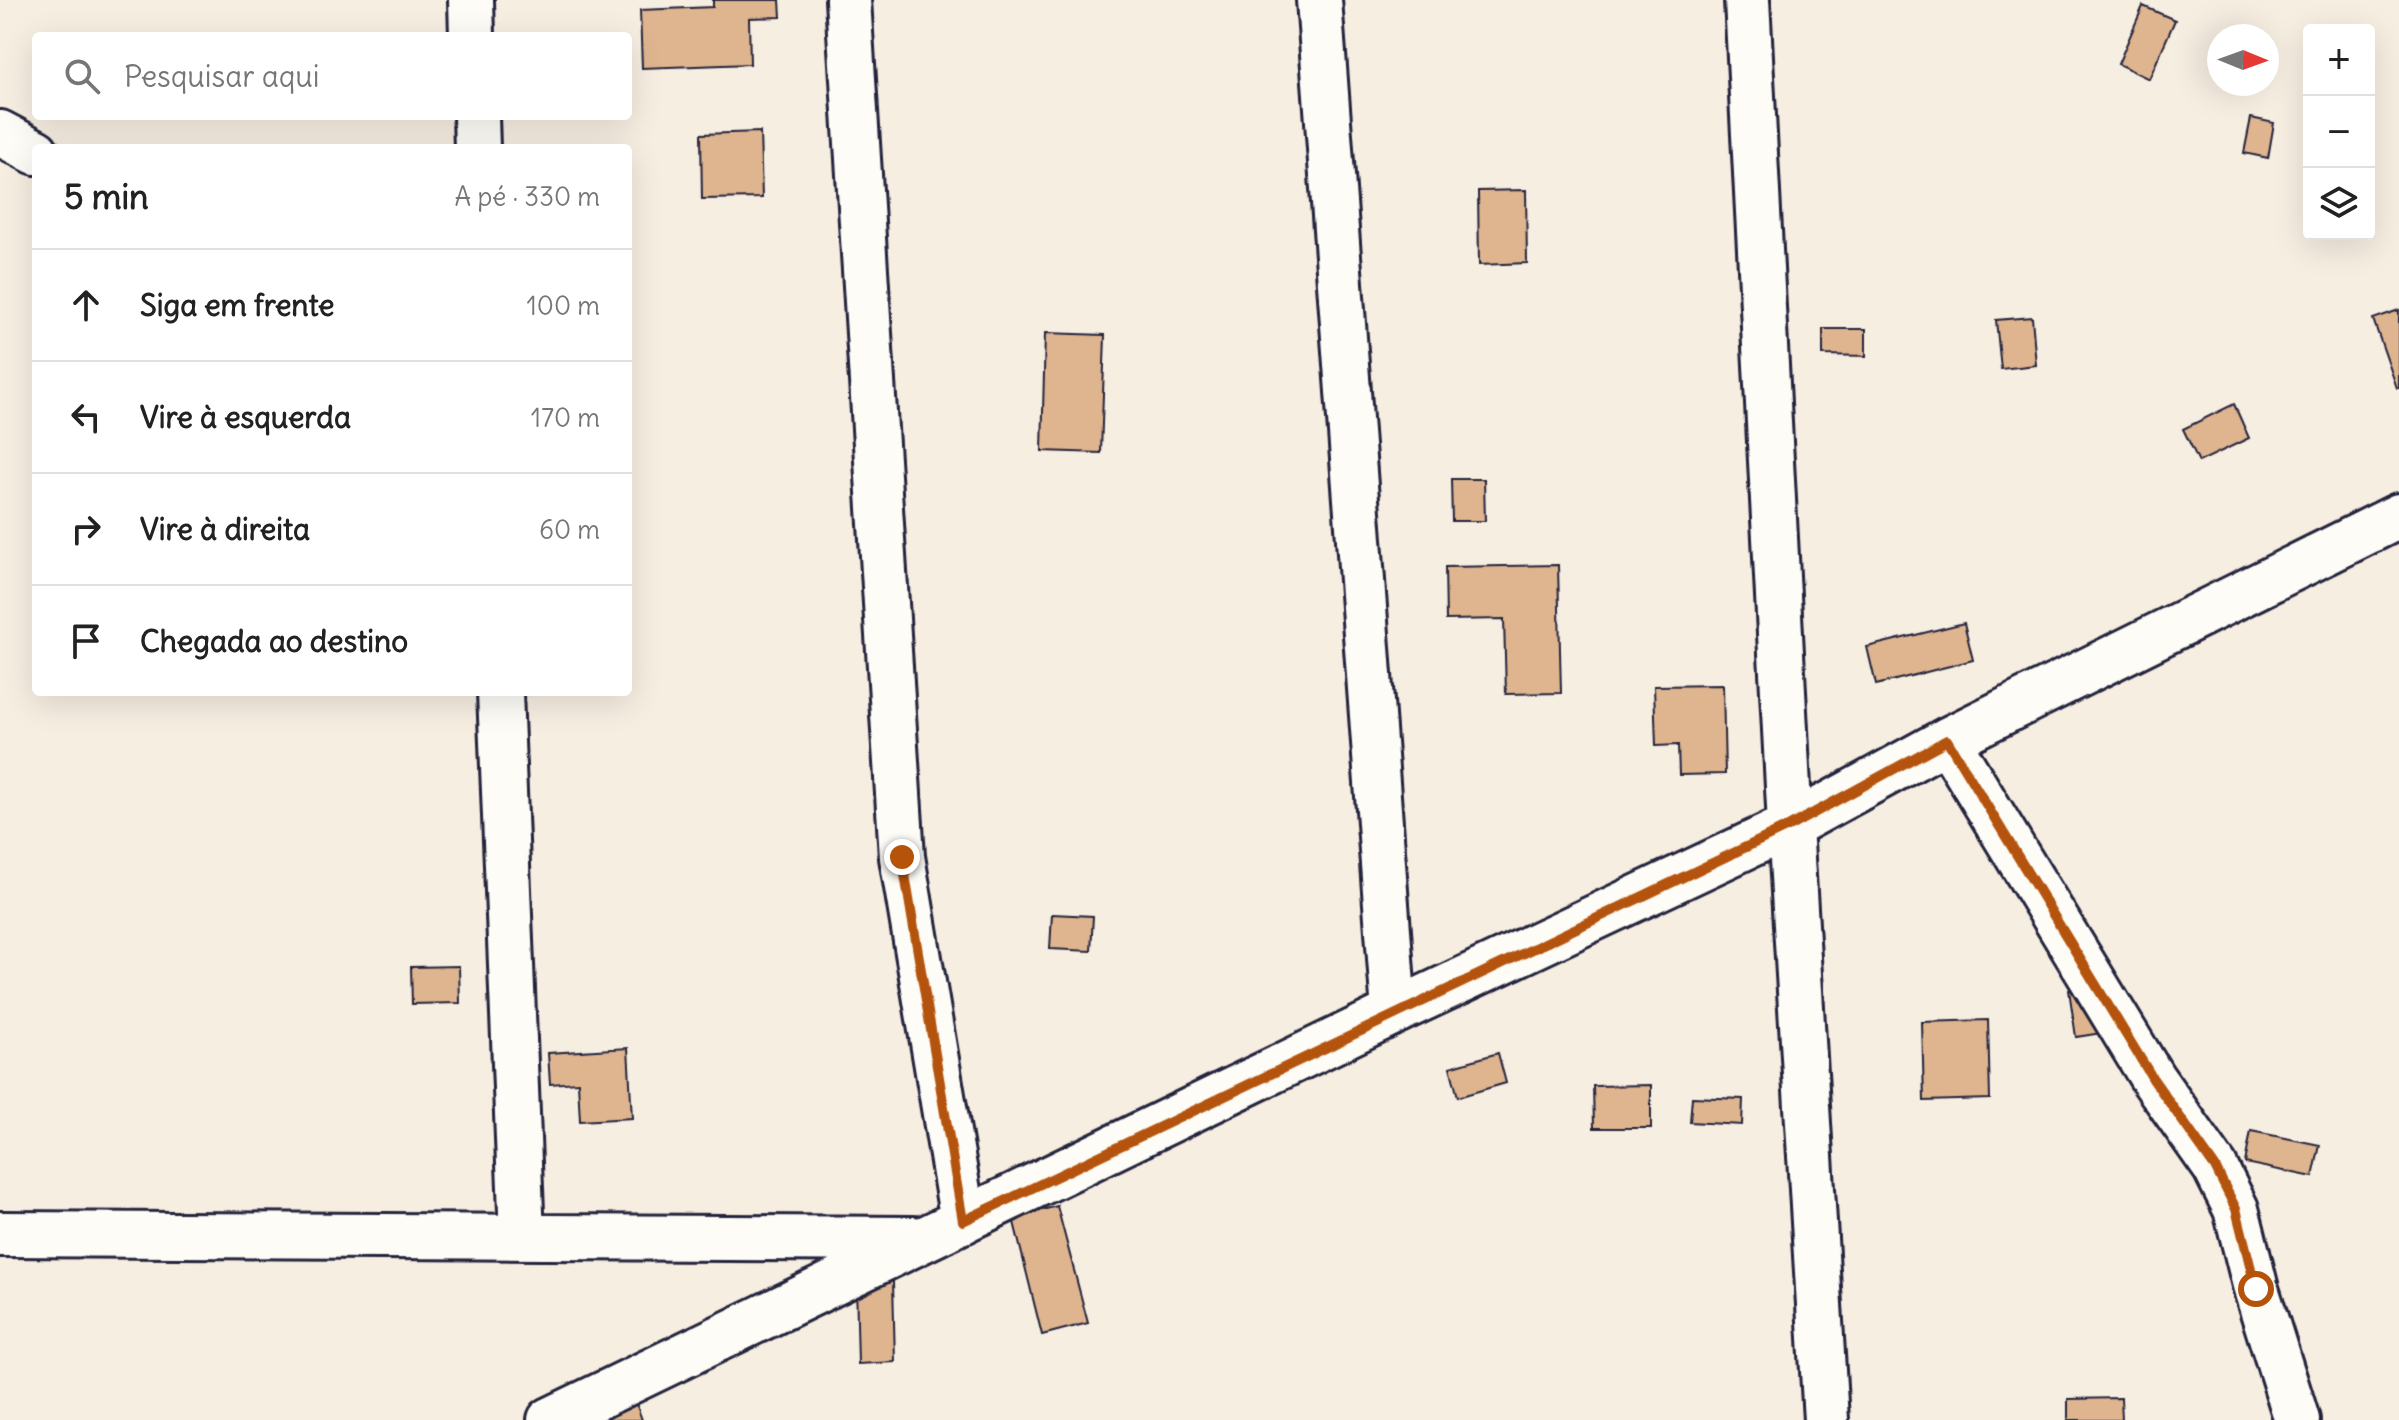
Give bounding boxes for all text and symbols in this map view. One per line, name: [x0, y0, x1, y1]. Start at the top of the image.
north arrow: [2207, 24, 2279, 96]
map controls: [2303, 24, 2375, 240]
button: +: [2303, 24, 2375, 96]
search box: [32, 32, 632, 120]
icon: search: [60, 54, 104, 98]
text: Pesquisar aqui: [124, 57, 320, 95]
button: −: [2303, 96, 2375, 168]
button: layers: [2303, 168, 2375, 240]
text: 5 min: [64, 175, 149, 218]
text: A pé · 330 m: [455, 180, 600, 213]
icon: ahead: [64, 283, 108, 327]
text: Siga em frente: [140, 286, 334, 324]
text: 100 m: [526, 289, 600, 322]
icon: left: [64, 395, 108, 439]
text: Vire à esquerda: [140, 398, 351, 436]
text: 170 m: [531, 401, 600, 434]
icon: right: [64, 507, 108, 551]
text: Vire à direita: [140, 510, 310, 548]
text: 60 m: [539, 513, 600, 546]
icon: arrive: [64, 619, 108, 663]
text: Chegada ao destino: [140, 622, 408, 660]
route end: [884, 839, 920, 875]
route start: [2238, 1271, 2274, 1307]

